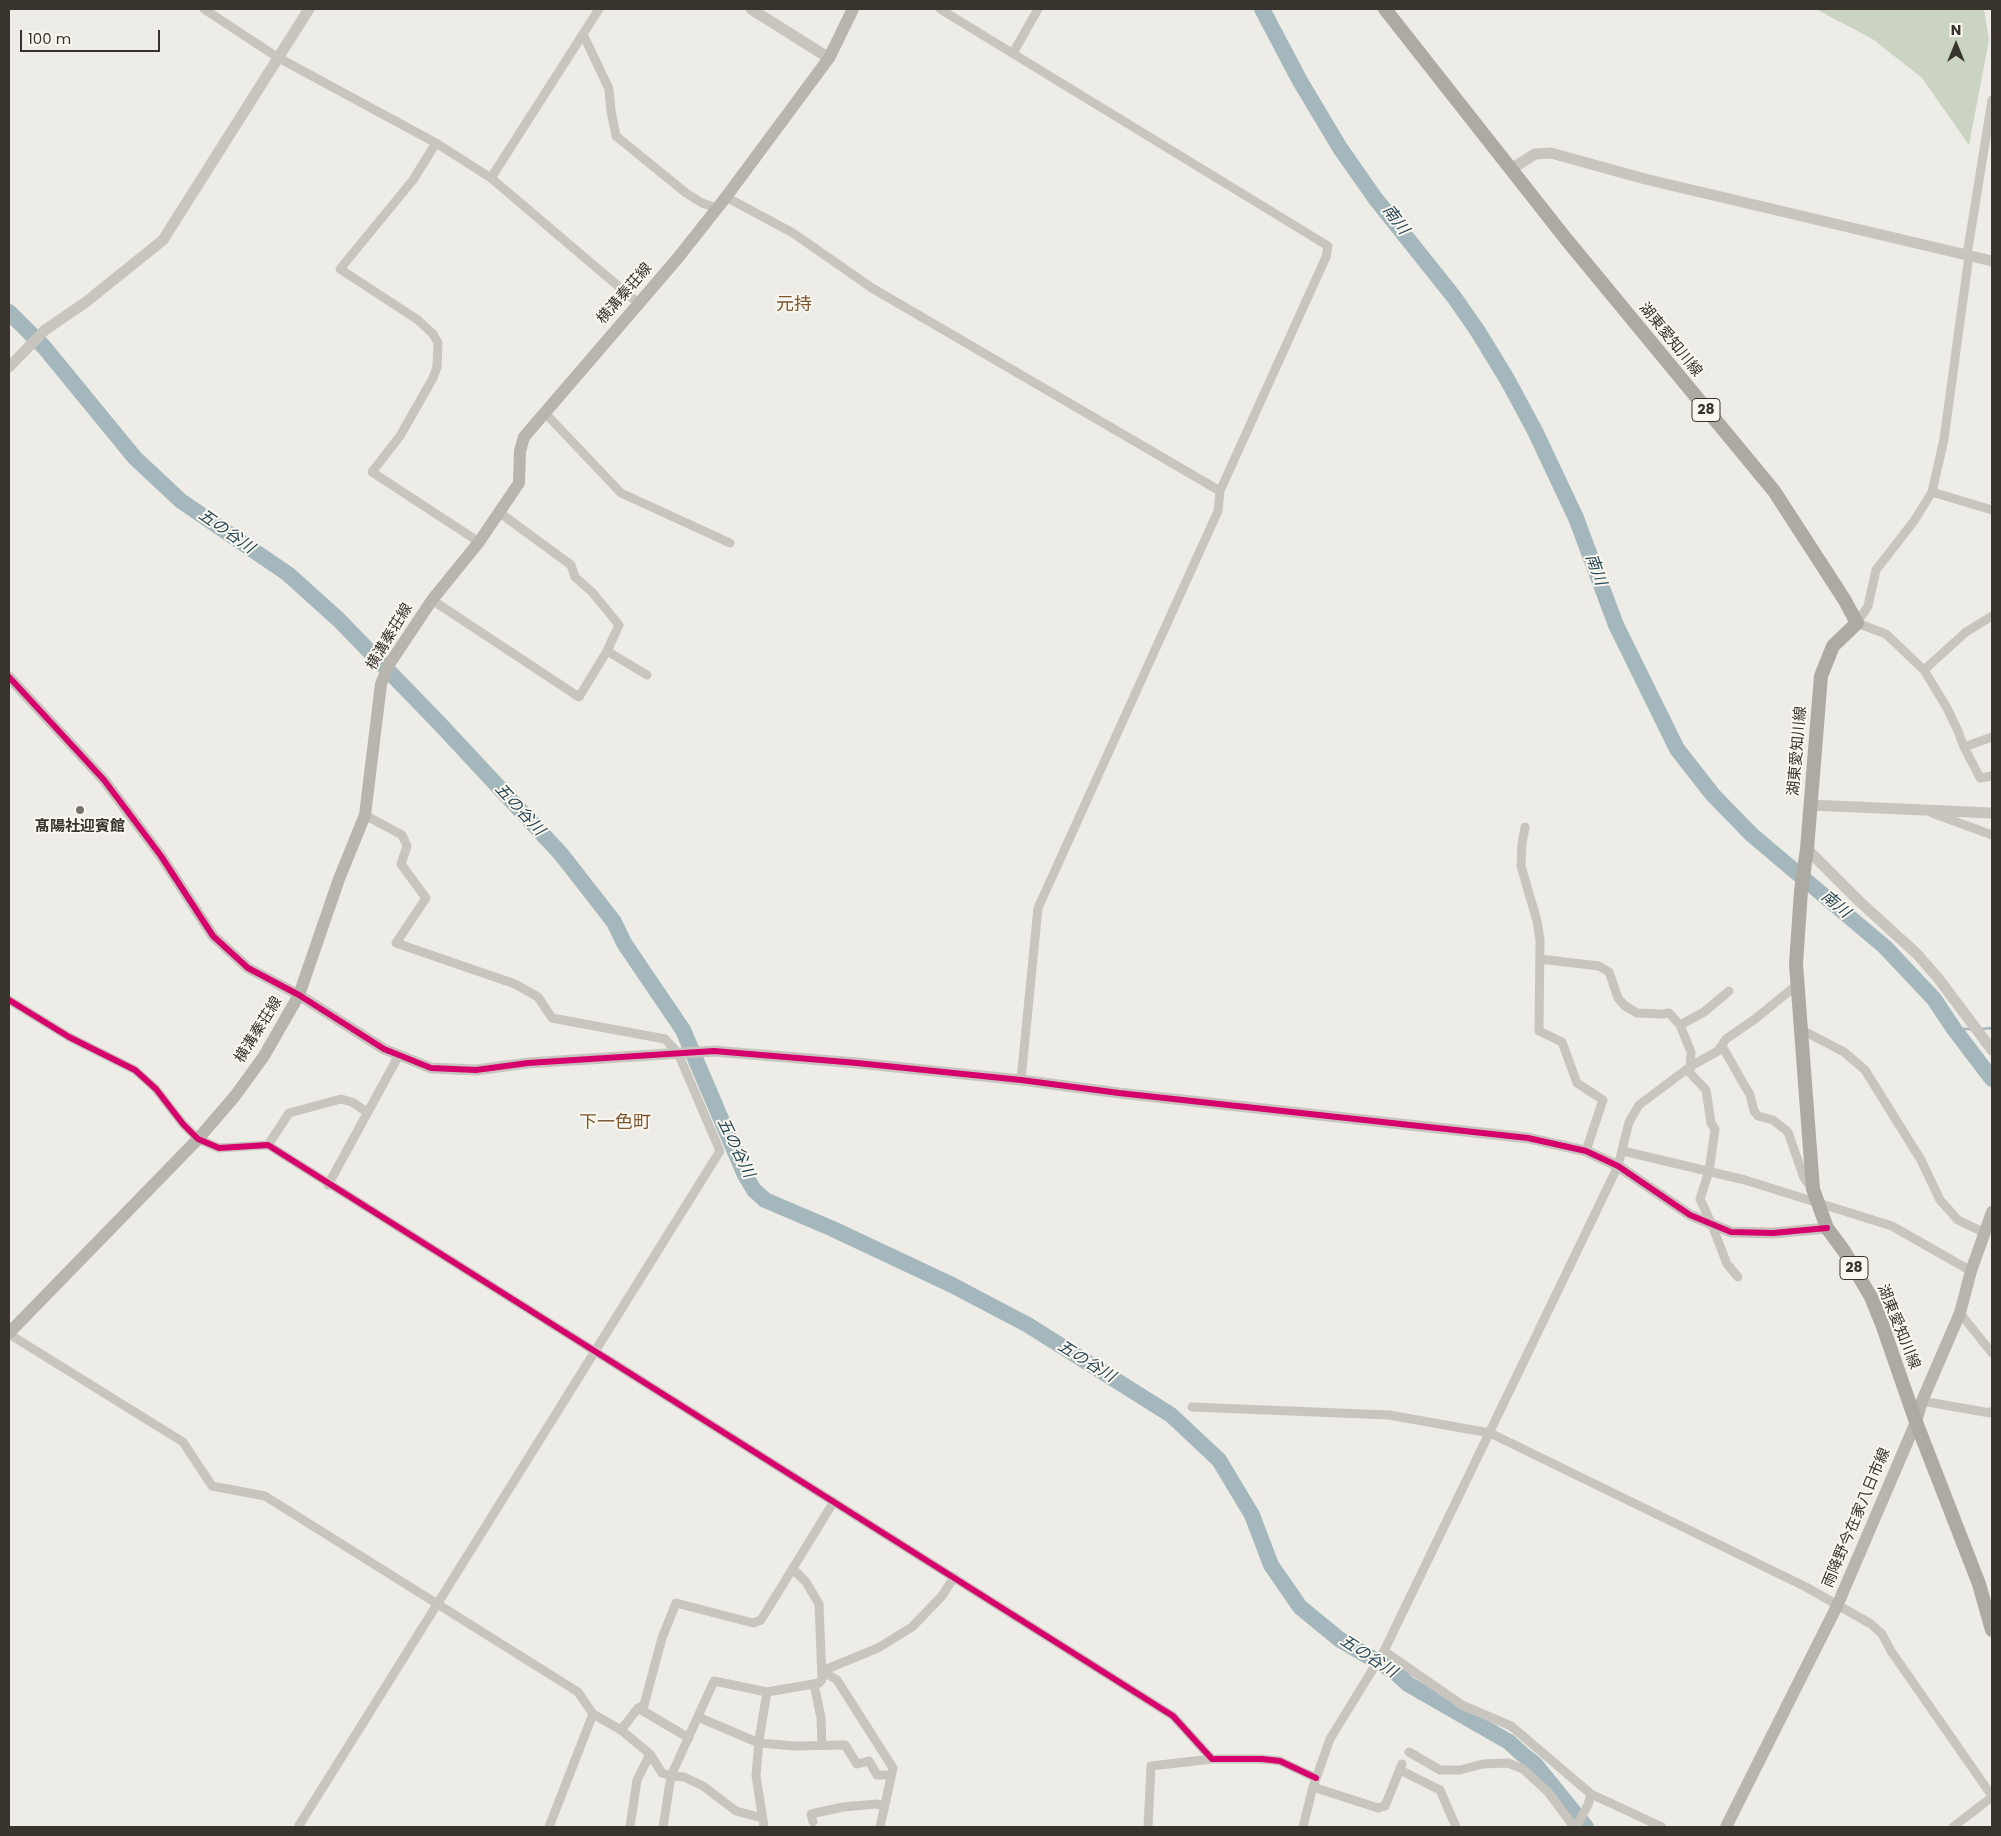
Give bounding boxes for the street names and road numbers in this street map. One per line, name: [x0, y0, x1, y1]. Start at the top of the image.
street label: 横溝秦荘線: [594, 260, 656, 328]
street label: 湖東愛知川線: [1635, 299, 1705, 381]
road number: 28: [1692, 398, 1720, 422]
street label: 横溝秦荘線: [363, 600, 417, 674]
street label: 湖東愛知川線: [1785, 705, 1811, 797]
street label: 横溝秦荘線: [231, 993, 287, 1067]
road number: 28: [1840, 1256, 1868, 1280]
street label: 湖東愛知川線: [1873, 1282, 1923, 1372]
street label: 雨降野今在家八日市線: [1819, 1445, 1895, 1591]

